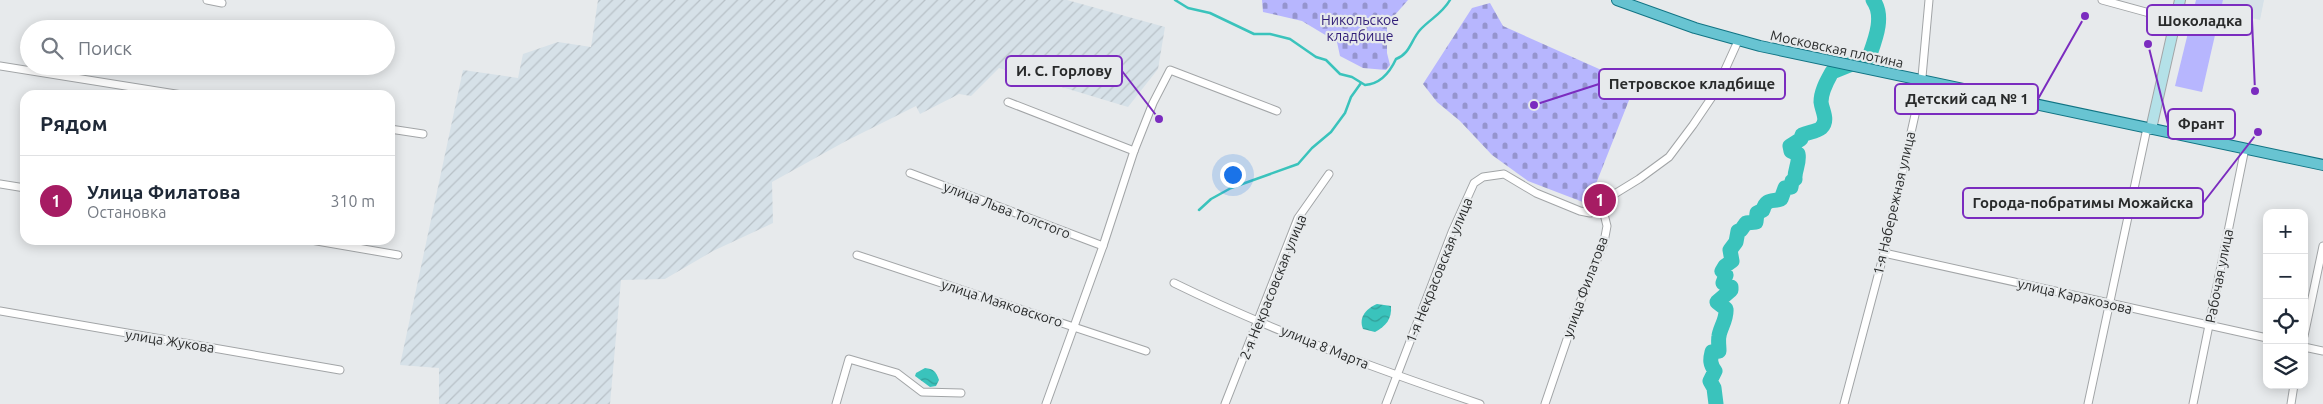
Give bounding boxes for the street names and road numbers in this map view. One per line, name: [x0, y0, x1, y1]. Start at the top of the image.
street label: Московская плотина: [1769, 27, 1905, 71]
street label: 1-я Набережная улица: [1870, 130, 1918, 276]
street label: улица Льва Толстого: [941, 178, 1073, 242]
street label: 1-я Некрасовская улица: [1403, 195, 1475, 345]
street label: 2-я Некрасовская улица: [1237, 212, 1309, 362]
street label: Рабочая улица: [2202, 228, 2236, 324]
street label: улица Филатова: [1559, 234, 1611, 340]
street label: улица Каракозова: [2016, 275, 2134, 317]
street label: улица Маяковского: [939, 276, 1065, 330]
street label: улица 8 Марта: [1279, 322, 1371, 372]
street label: улица Жукова: [124, 326, 216, 356]

